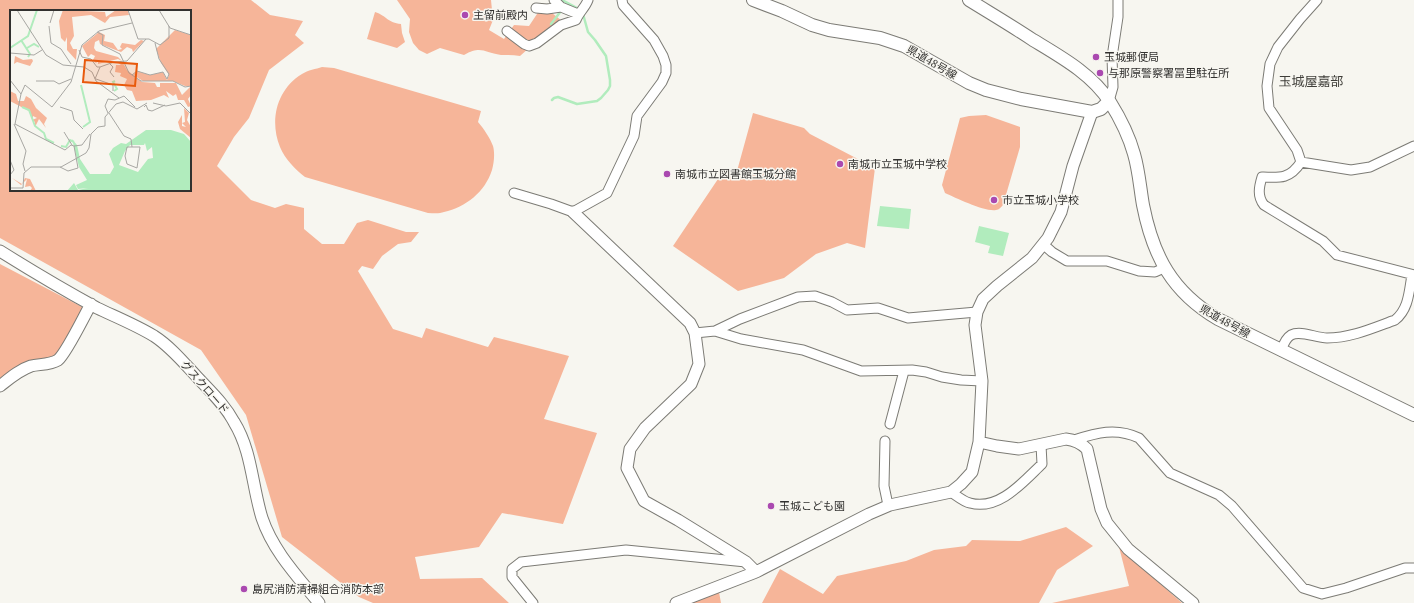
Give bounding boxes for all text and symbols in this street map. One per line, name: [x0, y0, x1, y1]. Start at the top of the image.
place label: 主留前殿内: [473, 8, 528, 22]
inset map: [10, 10, 191, 191]
marker: 主留前殿内: [460, 10, 470, 20]
street label: 県道48号線: [904, 42, 960, 82]
place label: 玉城郵便局: [1104, 50, 1159, 64]
marker: 玉城郵便局: [1091, 52, 1101, 62]
place label: 与那原警察署冨里駐在所: [1108, 66, 1230, 80]
marker: 与那原警察署冨里駐在所: [1095, 68, 1105, 78]
district label: 玉城屋嘉部: [1278, 72, 1344, 90]
place label: 南城市立玉城中学校: [848, 157, 947, 171]
marker: 南城市立玉城中学校: [835, 159, 845, 169]
place label: 南城市立図書館玉城分館: [675, 167, 796, 181]
marker: 南城市立図書館玉城分館: [662, 169, 672, 179]
place label: 市立玉城小学校: [1002, 193, 1079, 207]
marker: 市立玉城小学校: [989, 195, 999, 205]
street label: 県道48号線: [1197, 301, 1253, 341]
street label: グスクロード: [178, 358, 232, 416]
place label: 玉城こども園: [779, 499, 845, 513]
marker: 玉城こども園: [766, 501, 776, 511]
place label: 島尻消防清掃組合消防本部: [252, 582, 384, 596]
marker: 島尻消防清掃組合消防本部: [239, 584, 249, 594]

